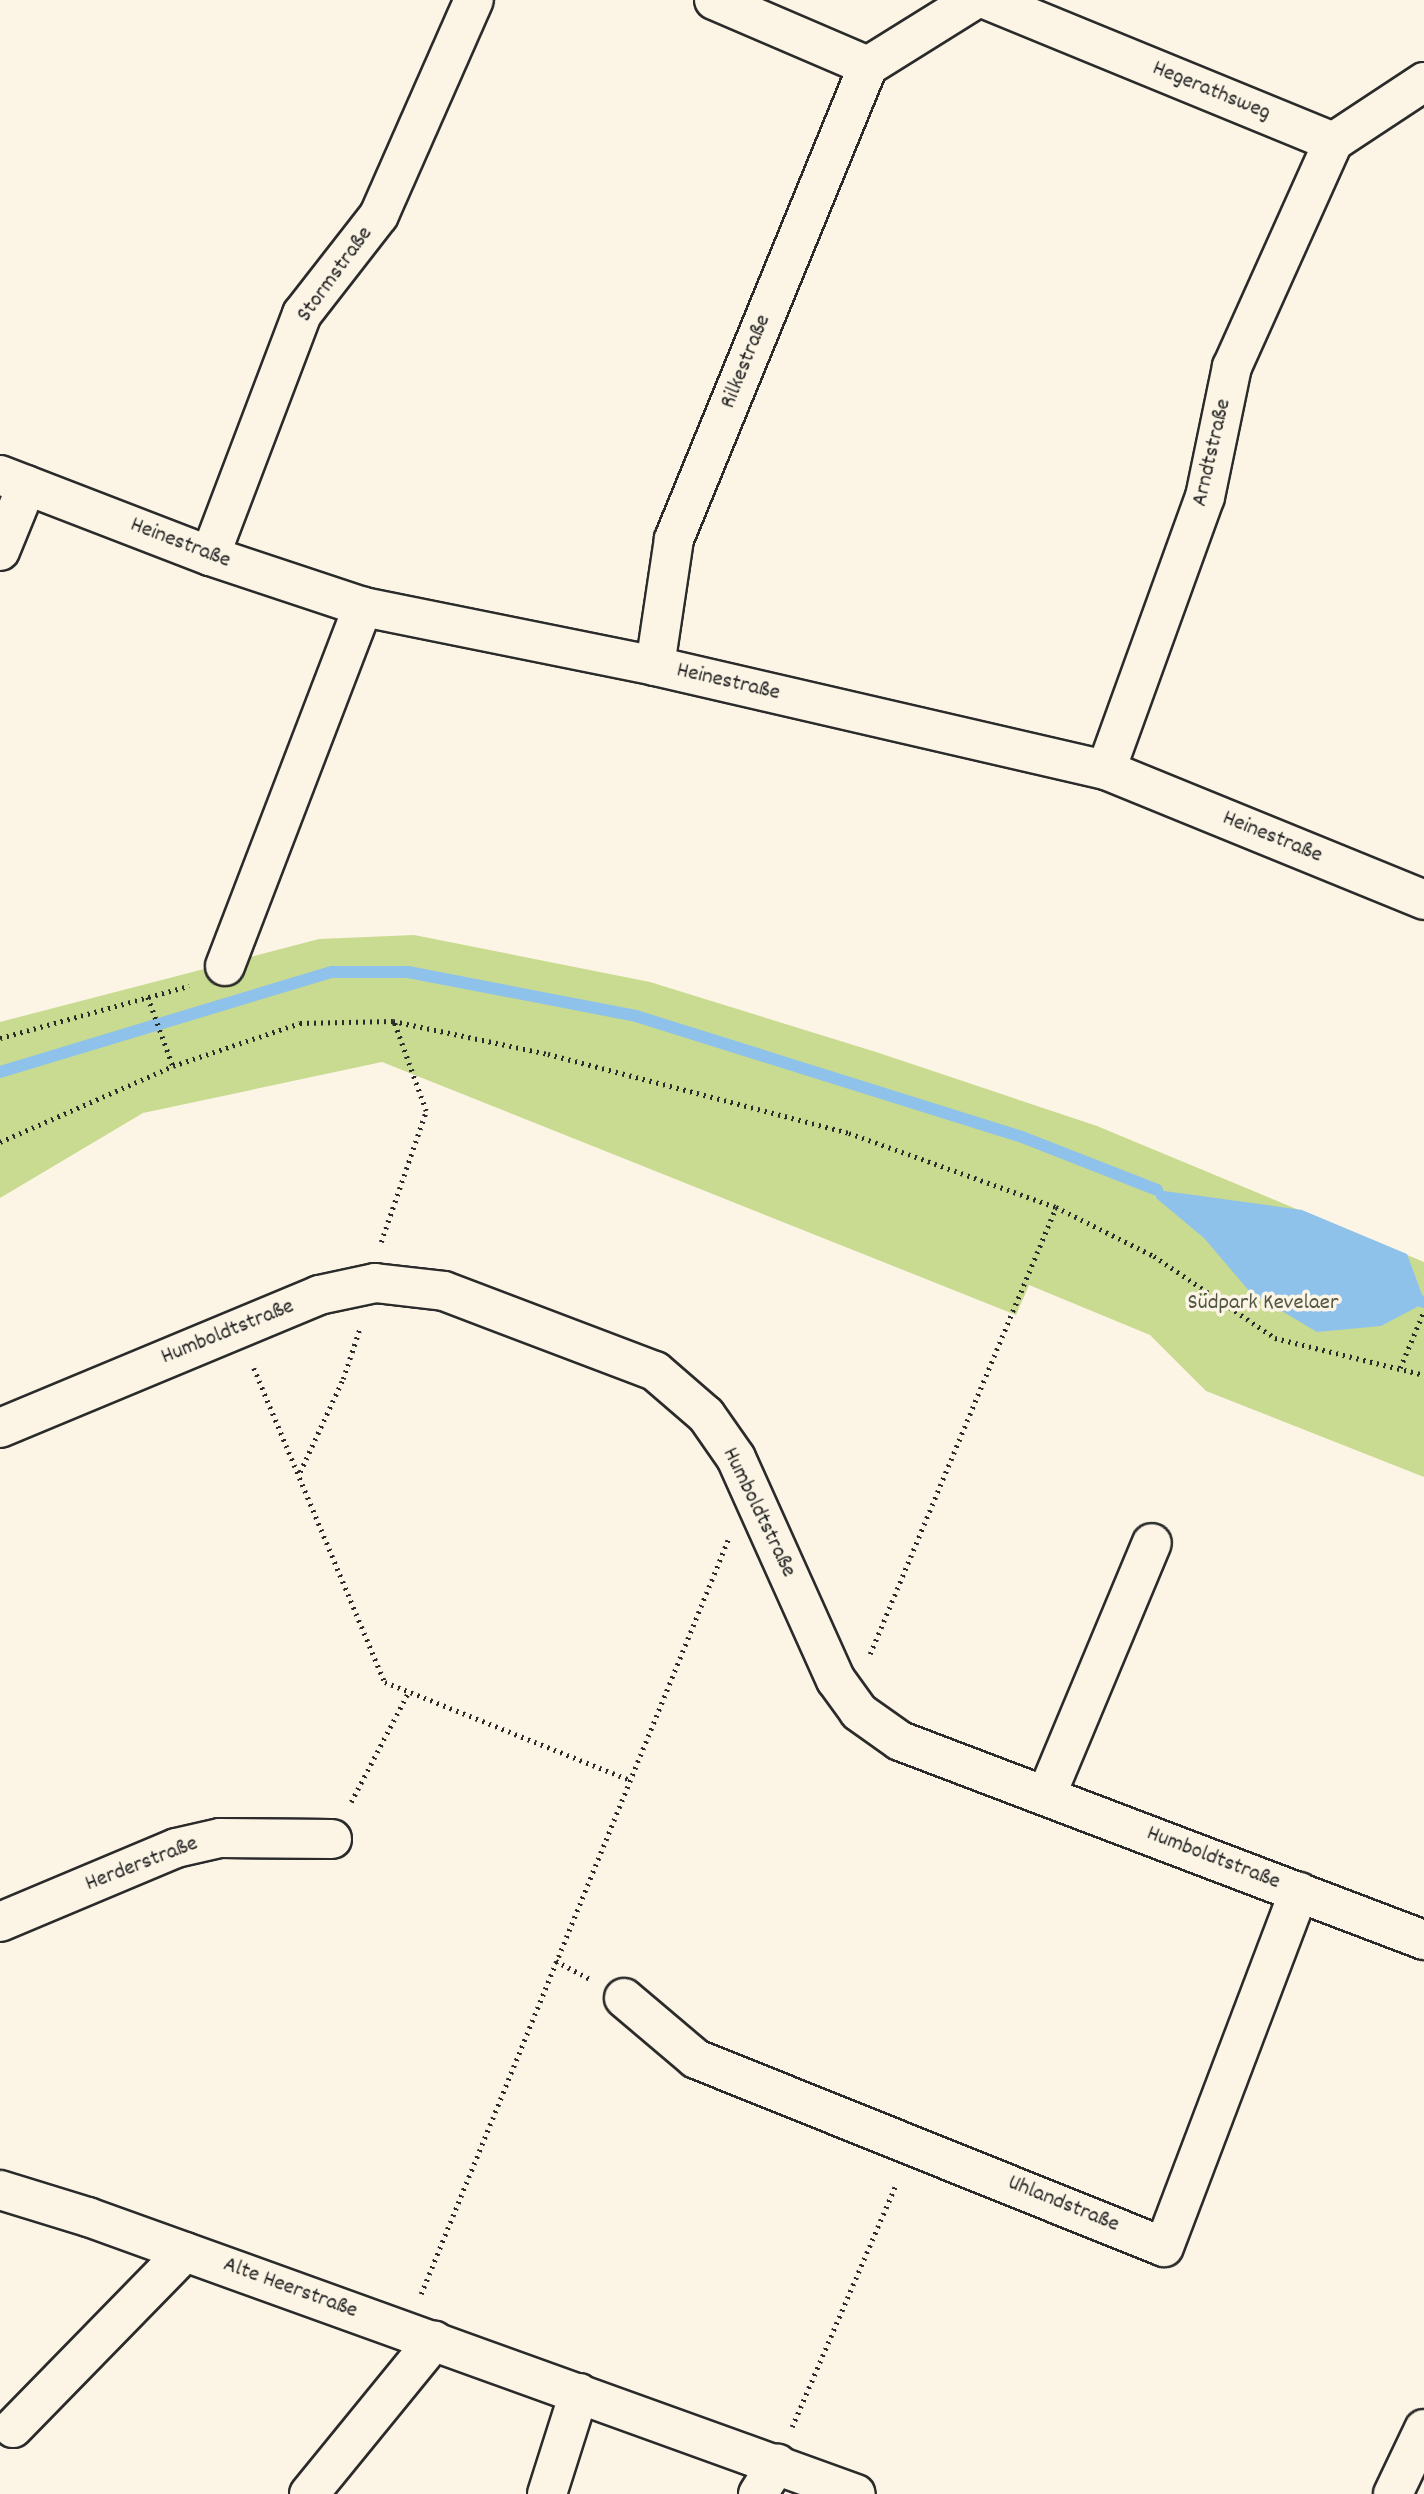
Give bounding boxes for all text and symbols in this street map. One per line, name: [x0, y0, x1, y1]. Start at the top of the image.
street label: Hegerathsweg: [1148, 56, 1274, 128]
street label: Stormstraße: [292, 222, 380, 328]
street label: Rilkestraße: [716, 311, 778, 413]
street label: Arndtstraße: [1187, 397, 1239, 509]
street label: Heinestraße: [126, 512, 234, 576]
street label: Heinestraße: [674, 658, 782, 708]
street label: Heinestraße: [1218, 805, 1326, 871]
park label: Südpark Kevelaer: [1188, 1290, 1338, 1318]
street label: Humboldtstraße: [157, 1294, 299, 1372]
street label: Humboldtstraße: [715, 1444, 801, 1582]
street label: Humboldtstraße: [1142, 1821, 1284, 1897]
street label: Herderstraße: [82, 1831, 202, 1899]
street label: Uhlandstraße: [1003, 2170, 1123, 2240]
street label: Alte Heerstraße: [219, 2252, 361, 2326]

